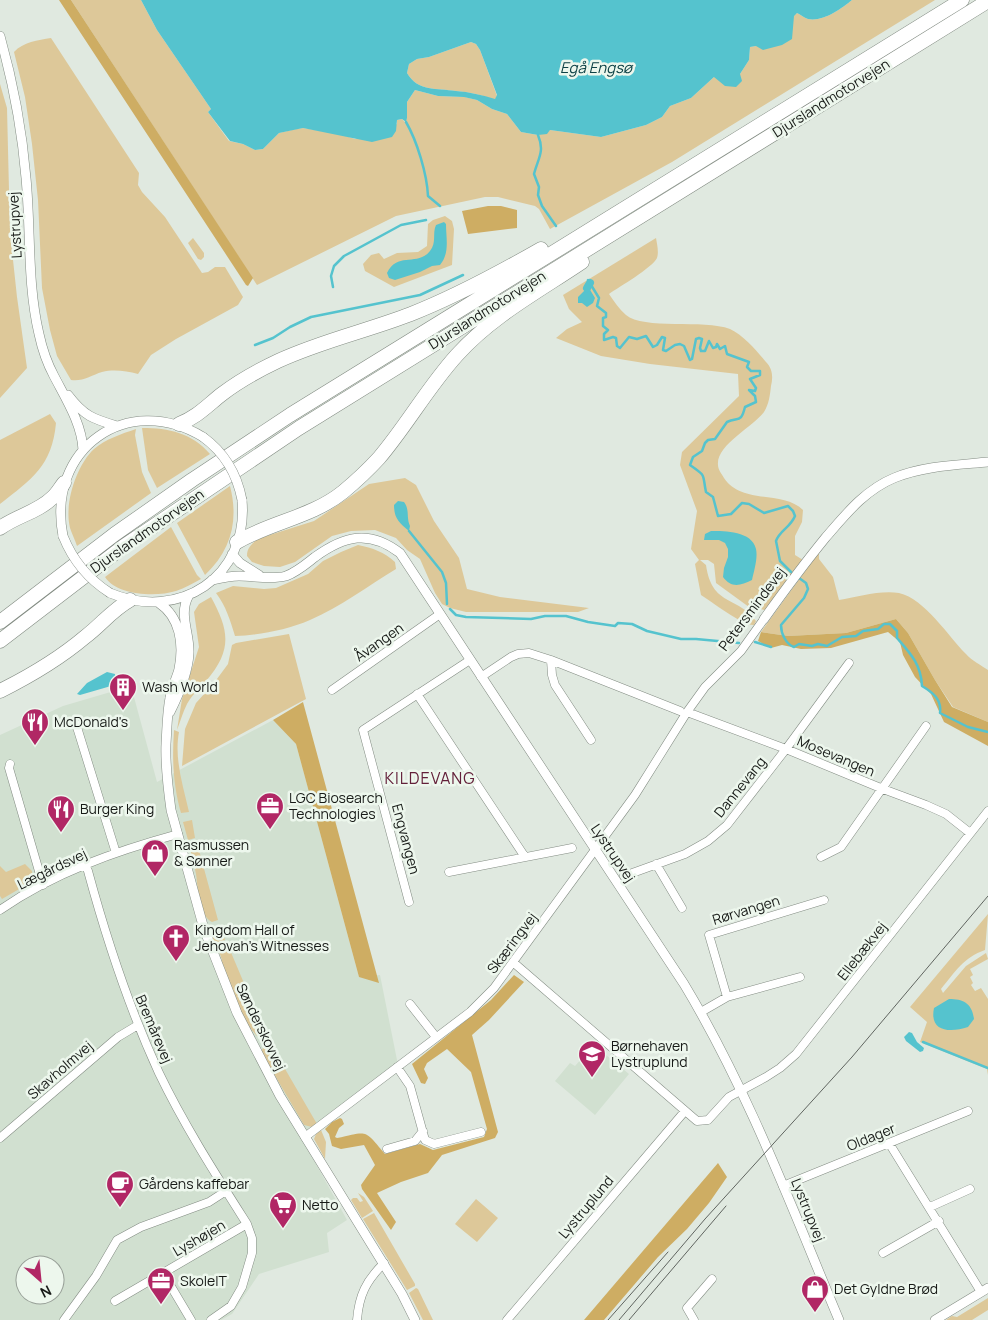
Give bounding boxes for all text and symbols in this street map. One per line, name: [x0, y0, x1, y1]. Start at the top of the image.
street label: Djurslandmotorvejen: [769, 54, 893, 141]
water label: Egå Engsø: [560, 57, 634, 78]
street label: Lystrupvej: [3, 191, 26, 259]
street label: Djurslandmotorvejen: [425, 266, 549, 353]
street label: Djurslandmotorvejen: [86, 484, 207, 577]
street label: Petersmindevej: [714, 563, 789, 654]
street label: Åvangen: [350, 618, 407, 665]
building icon: Wash World: [108, 672, 138, 711]
place label: Wash World: [142, 677, 218, 696]
restaurant icon: McDonald's: [20, 707, 50, 746]
place label: McDonald's: [54, 712, 128, 731]
street label: Mosevangen: [794, 731, 878, 780]
street label: Dannevang: [709, 752, 770, 821]
district label: KILDEVANG: [384, 767, 476, 789]
place label: LGC Biosearch Technologies: [289, 788, 383, 823]
office icon: LGC Biosearch Technologies: [255, 791, 285, 830]
restaurant icon: Burger King: [46, 794, 76, 833]
place label: Burger King: [80, 799, 154, 818]
street label: Engvangen: [388, 802, 425, 876]
street label: Lystrupvej: [587, 820, 640, 886]
place label: Rasmussen & Sønner: [174, 835, 249, 870]
shop icon: Rasmussen & Sønner: [140, 838, 170, 877]
street label: Lægårdsvej: [14, 844, 90, 894]
street label: Rørvangen: [710, 890, 782, 929]
street label: Skæringvej: [482, 908, 541, 977]
street label: Ellebækvej: [833, 917, 891, 984]
place label: Kingdom Hall of Jehovah's Witnesses: [195, 920, 329, 955]
church icon: Kingdom Hall of Jehovah's Witnesses: [161, 923, 191, 962]
street label: Sønderskovvej: [232, 980, 291, 1073]
street label: Bremårevej: [132, 992, 177, 1066]
street label: Skavholmvej: [23, 1036, 96, 1103]
place label: Børnehaven Lystruplund: [611, 1036, 688, 1071]
school or university icon: Børnehaven Lystruplund: [577, 1039, 607, 1078]
street label: Oldager: [844, 1118, 898, 1155]
cafe icon: Gårdens kaffebar: [105, 1169, 135, 1208]
street label: Lystruplund: [554, 1171, 618, 1242]
place label: Gårdens kaffebar: [139, 1174, 249, 1193]
street label: Lystrupvej: [787, 1175, 830, 1244]
supermarket icon: Netto: [268, 1190, 298, 1229]
place label: Netto: [302, 1195, 338, 1214]
street label: Lyshøjen: [169, 1215, 228, 1260]
north arrow: [15, 1255, 65, 1305]
office icon: SkoleIT: [146, 1266, 176, 1305]
place label: SkoleIT: [180, 1271, 227, 1290]
shop icon: Det Gyldne Brød: [800, 1274, 830, 1313]
place label: Det Gyldne Brød: [834, 1279, 938, 1298]
text: N: [37, 1281, 55, 1303]

